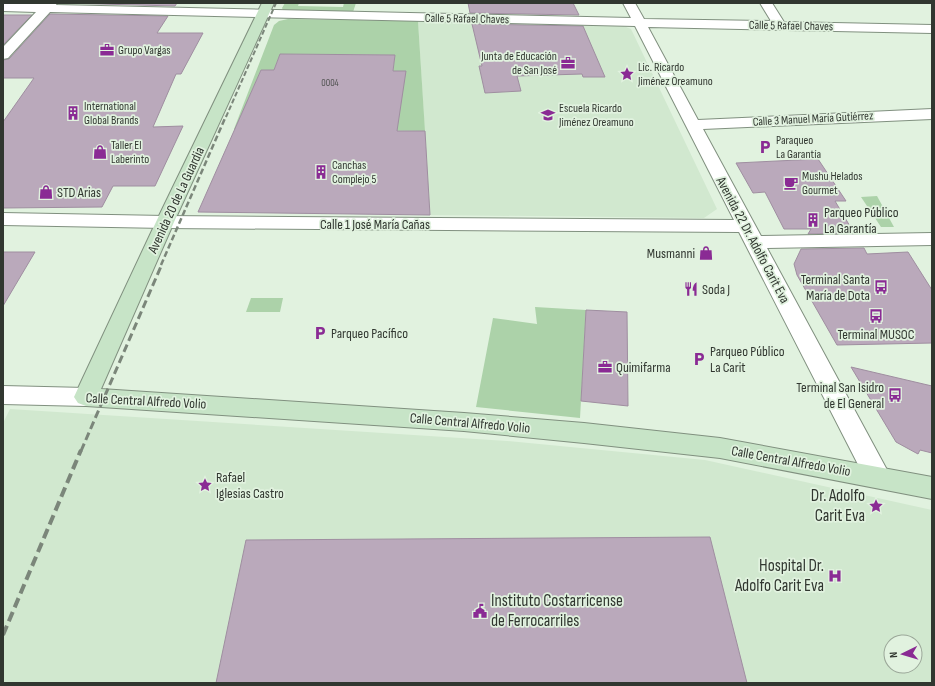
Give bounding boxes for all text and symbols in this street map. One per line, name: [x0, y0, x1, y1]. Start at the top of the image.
street label: Calle 5 Rafael Chaves: [425, 11, 509, 27]
street label: Calle 5 Rafael Chaves: [749, 18, 833, 34]
office icon: Grupo Vargas: [99, 42, 115, 58]
place label: Grupo Vargas: [118, 43, 171, 58]
place label: Junta de Educación de San José: [480, 49, 557, 78]
office icon: Junta de Educación de San José: [560, 55, 576, 71]
place label: Lic. Ricardo Jiménez Oreamuno: [637, 60, 713, 89]
place icon: Lic. Ricardo Jiménez Oreamuno: [619, 66, 635, 82]
house number: 0004: [321, 77, 339, 89]
place label: International Global Brands: [84, 99, 139, 128]
place label: Escuela Ricardo Jiménez Oreamuno: [558, 101, 634, 130]
building icon: International Global Brands: [65, 105, 81, 121]
school or university icon: Escuela Ricardo Jiménez Oreamuno: [540, 107, 556, 123]
street label: Calle 3 Manuel María Gutiérrez: [752, 108, 874, 130]
place label: Paraqueo La Garantía: [776, 133, 822, 162]
place label: Taller El Laberinto: [111, 138, 149, 167]
parking icon: Paraqueo La Garantía: [757, 139, 773, 155]
shop icon: Taller El Laberinto: [92, 144, 108, 160]
street label: Avenida 20 de La Guardia: [143, 144, 208, 257]
place label: Canchas Complejo 5: [332, 158, 376, 187]
building icon: Canchas Complejo 5: [313, 164, 329, 180]
place label: Mushu Helados Gourmet: [802, 169, 863, 198]
street label: Avenida 22 Dr. Adolfo Carit Eva: [712, 173, 794, 306]
cafe icon: Mushu Helados Gourmet: [783, 175, 799, 191]
shop icon: STD Arias: [38, 184, 54, 200]
place label: STD Arias: [57, 184, 101, 201]
place label: Parqueo Público La Garantía: [824, 204, 899, 237]
building icon: Parqueo Público La Garantía: [805, 212, 821, 228]
street label: Calle 1 José María Cañas: [320, 216, 430, 233]
place label: Musmanni: [647, 245, 695, 262]
shop icon: Musmanni: [698, 245, 714, 261]
place label: Terminal Santa María de Dota: [801, 271, 870, 304]
bus stop icon: Terminal Santa María de Dota: [873, 279, 889, 295]
restaurant icon: Soda J: [683, 281, 699, 297]
place label: Soda J: [702, 281, 730, 298]
bus stop icon: Terminal MUSOC: [868, 308, 884, 324]
parking icon: Parqueo Pacífico: [312, 325, 328, 341]
place label: Parqueo Pacífico: [331, 325, 408, 342]
place label: Terminal MUSOC: [837, 326, 915, 343]
place label: Parqueo Público La Carit: [710, 343, 785, 376]
parking icon: Parqueo Público La Carit: [691, 351, 707, 367]
office icon: Quimifarma: [597, 359, 613, 375]
place label: Quimifarma: [616, 359, 671, 376]
place label: Terminal San Isidro de El General: [796, 379, 884, 412]
bus stop icon: Terminal San Isidro de El General: [887, 387, 903, 403]
street label: Calle Central Alfredo Volio: [85, 389, 207, 413]
street label: Calle Central Alfredo Volio: [409, 409, 531, 437]
street label: Calle Central Alfredo Volio: [730, 442, 852, 480]
place label: Rafael Iglesias Castro: [216, 469, 284, 502]
place icon: Rafael Iglesias Castro: [197, 477, 213, 493]
place label: Dr. Adolfo Carit Eva: [811, 486, 865, 526]
place icon: Dr. Adolfo Carit Eva: [868, 498, 884, 514]
place label: Hospital Dr. Adolfo Carit Eva: [734, 556, 824, 596]
hospital icon: Hospital Dr. Adolfo Carit Eva: [827, 568, 843, 584]
place label: Instituto Costarricense de Ferrocarriles: [491, 591, 623, 631]
public building icon: Instituto Costarricense de Ferrocarriles: [472, 603, 488, 619]
north arrow: [883, 634, 923, 674]
text: N: [887, 651, 900, 658]

